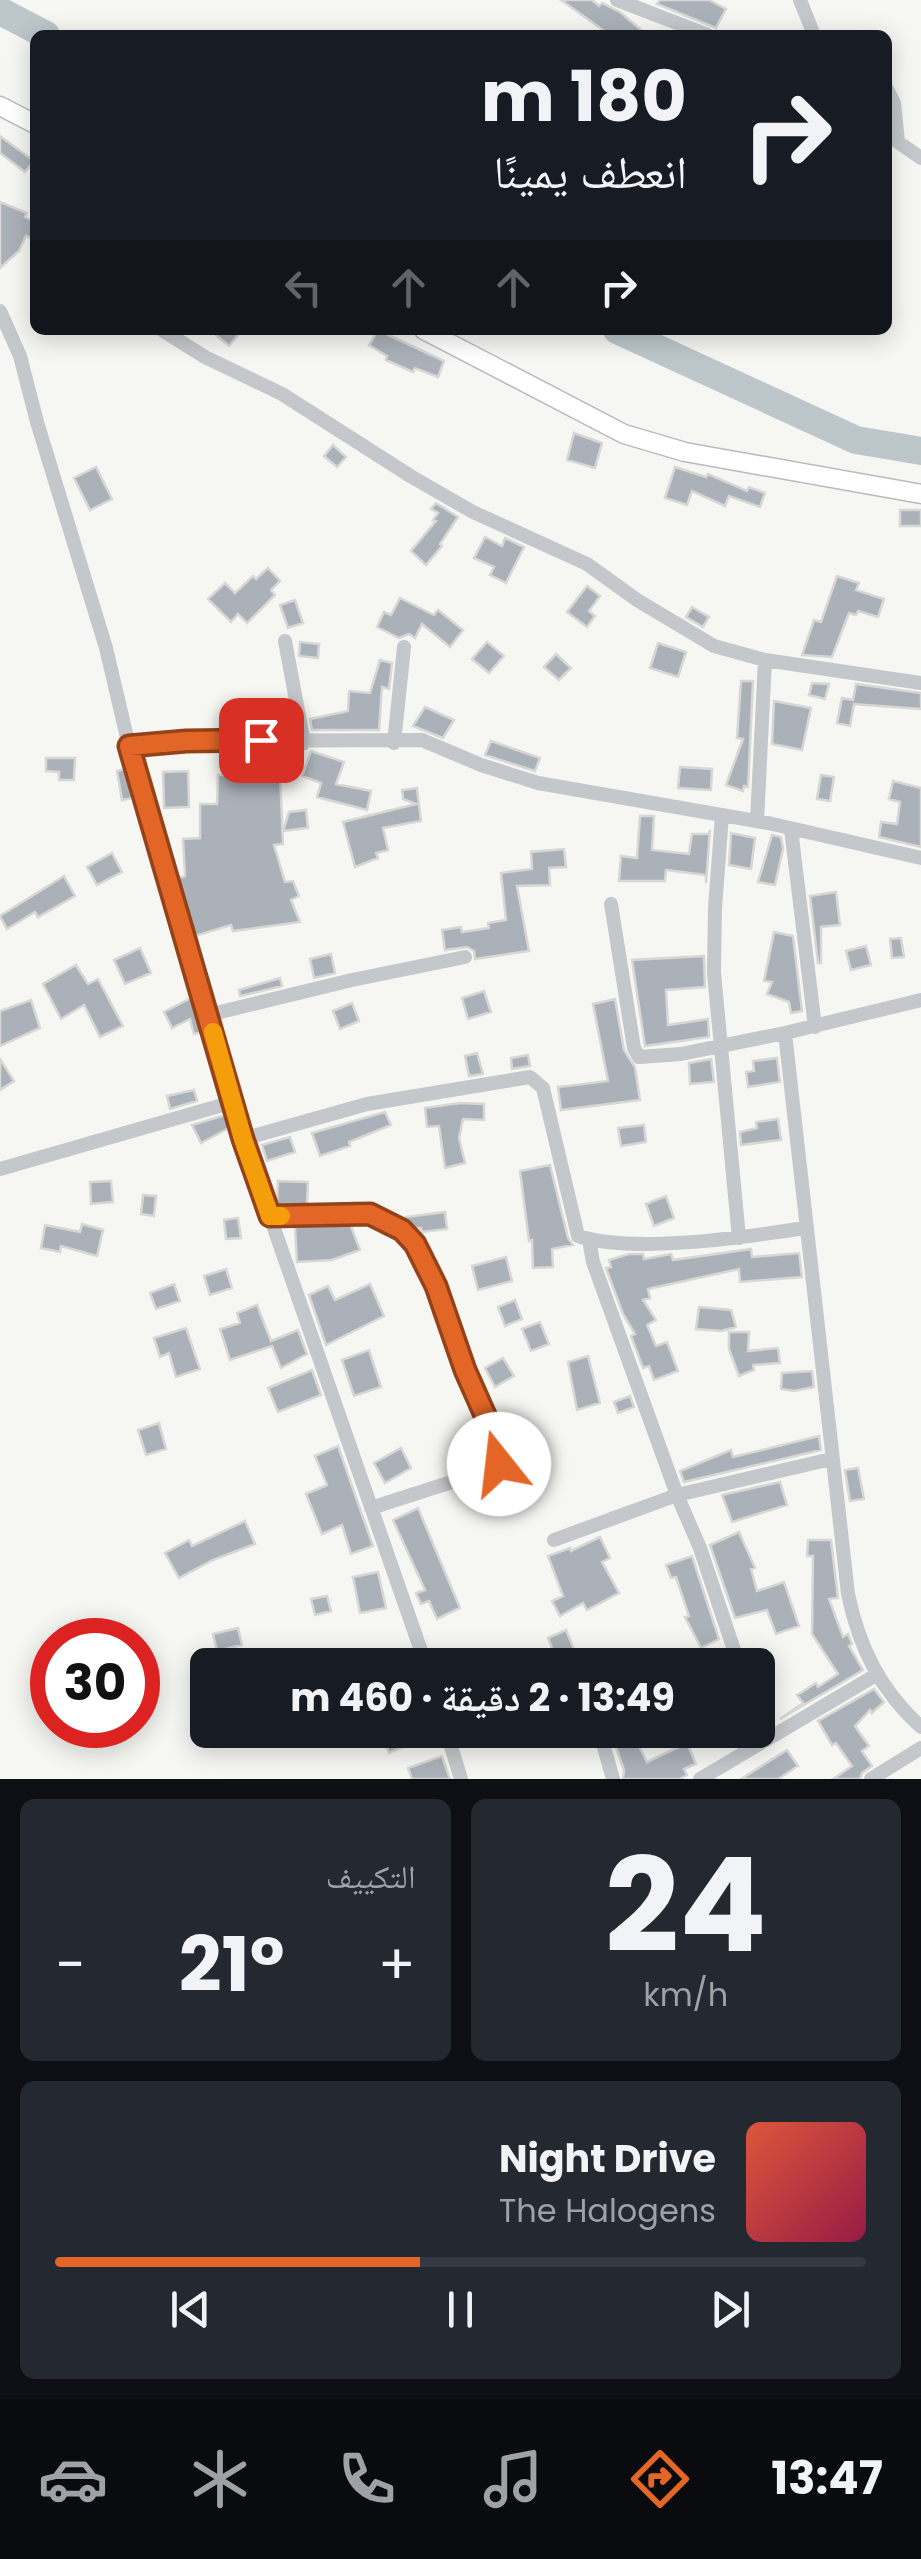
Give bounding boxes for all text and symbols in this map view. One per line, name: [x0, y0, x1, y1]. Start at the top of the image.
text: 180 m: [481, 47, 687, 146]
icon: right: [722, 70, 852, 200]
text: انعطف يمينًا: [493, 141, 687, 204]
icon: left: [276, 260, 331, 315]
icon: ahead: [381, 260, 436, 315]
icon: ahead: [486, 260, 541, 315]
icon: right: [591, 260, 646, 315]
pin: [219, 698, 304, 783]
icon: arrive: [234, 713, 289, 768]
position arrow: [447, 1412, 551, 1516]
speed limit sign: 30: [30, 1618, 160, 1748]
text: 13:49 · 2 دقيقة · 460 m: [290, 1671, 675, 1724]
text: 24: [605, 1814, 767, 1997]
text: التكييف: [326, 1854, 416, 1899]
text: 21°: [179, 1912, 285, 2017]
text: −: [55, 1926, 85, 2003]
text: +: [378, 1926, 416, 2003]
text: km/h: [643, 1972, 728, 2017]
text: Night Drive: [499, 2132, 716, 2185]
text: The Halogens: [499, 2188, 716, 2233]
icon: previous: [163, 2282, 218, 2337]
icon: pause: [433, 2282, 488, 2337]
icon: next: [703, 2282, 758, 2337]
icon: car: [38, 2444, 108, 2514]
icon: climate: [185, 2444, 255, 2514]
icon: phone: [332, 2444, 402, 2514]
icon: music: [478, 2444, 548, 2514]
icon: directions: [625, 2444, 695, 2514]
text: 13:47: [771, 2447, 883, 2510]

